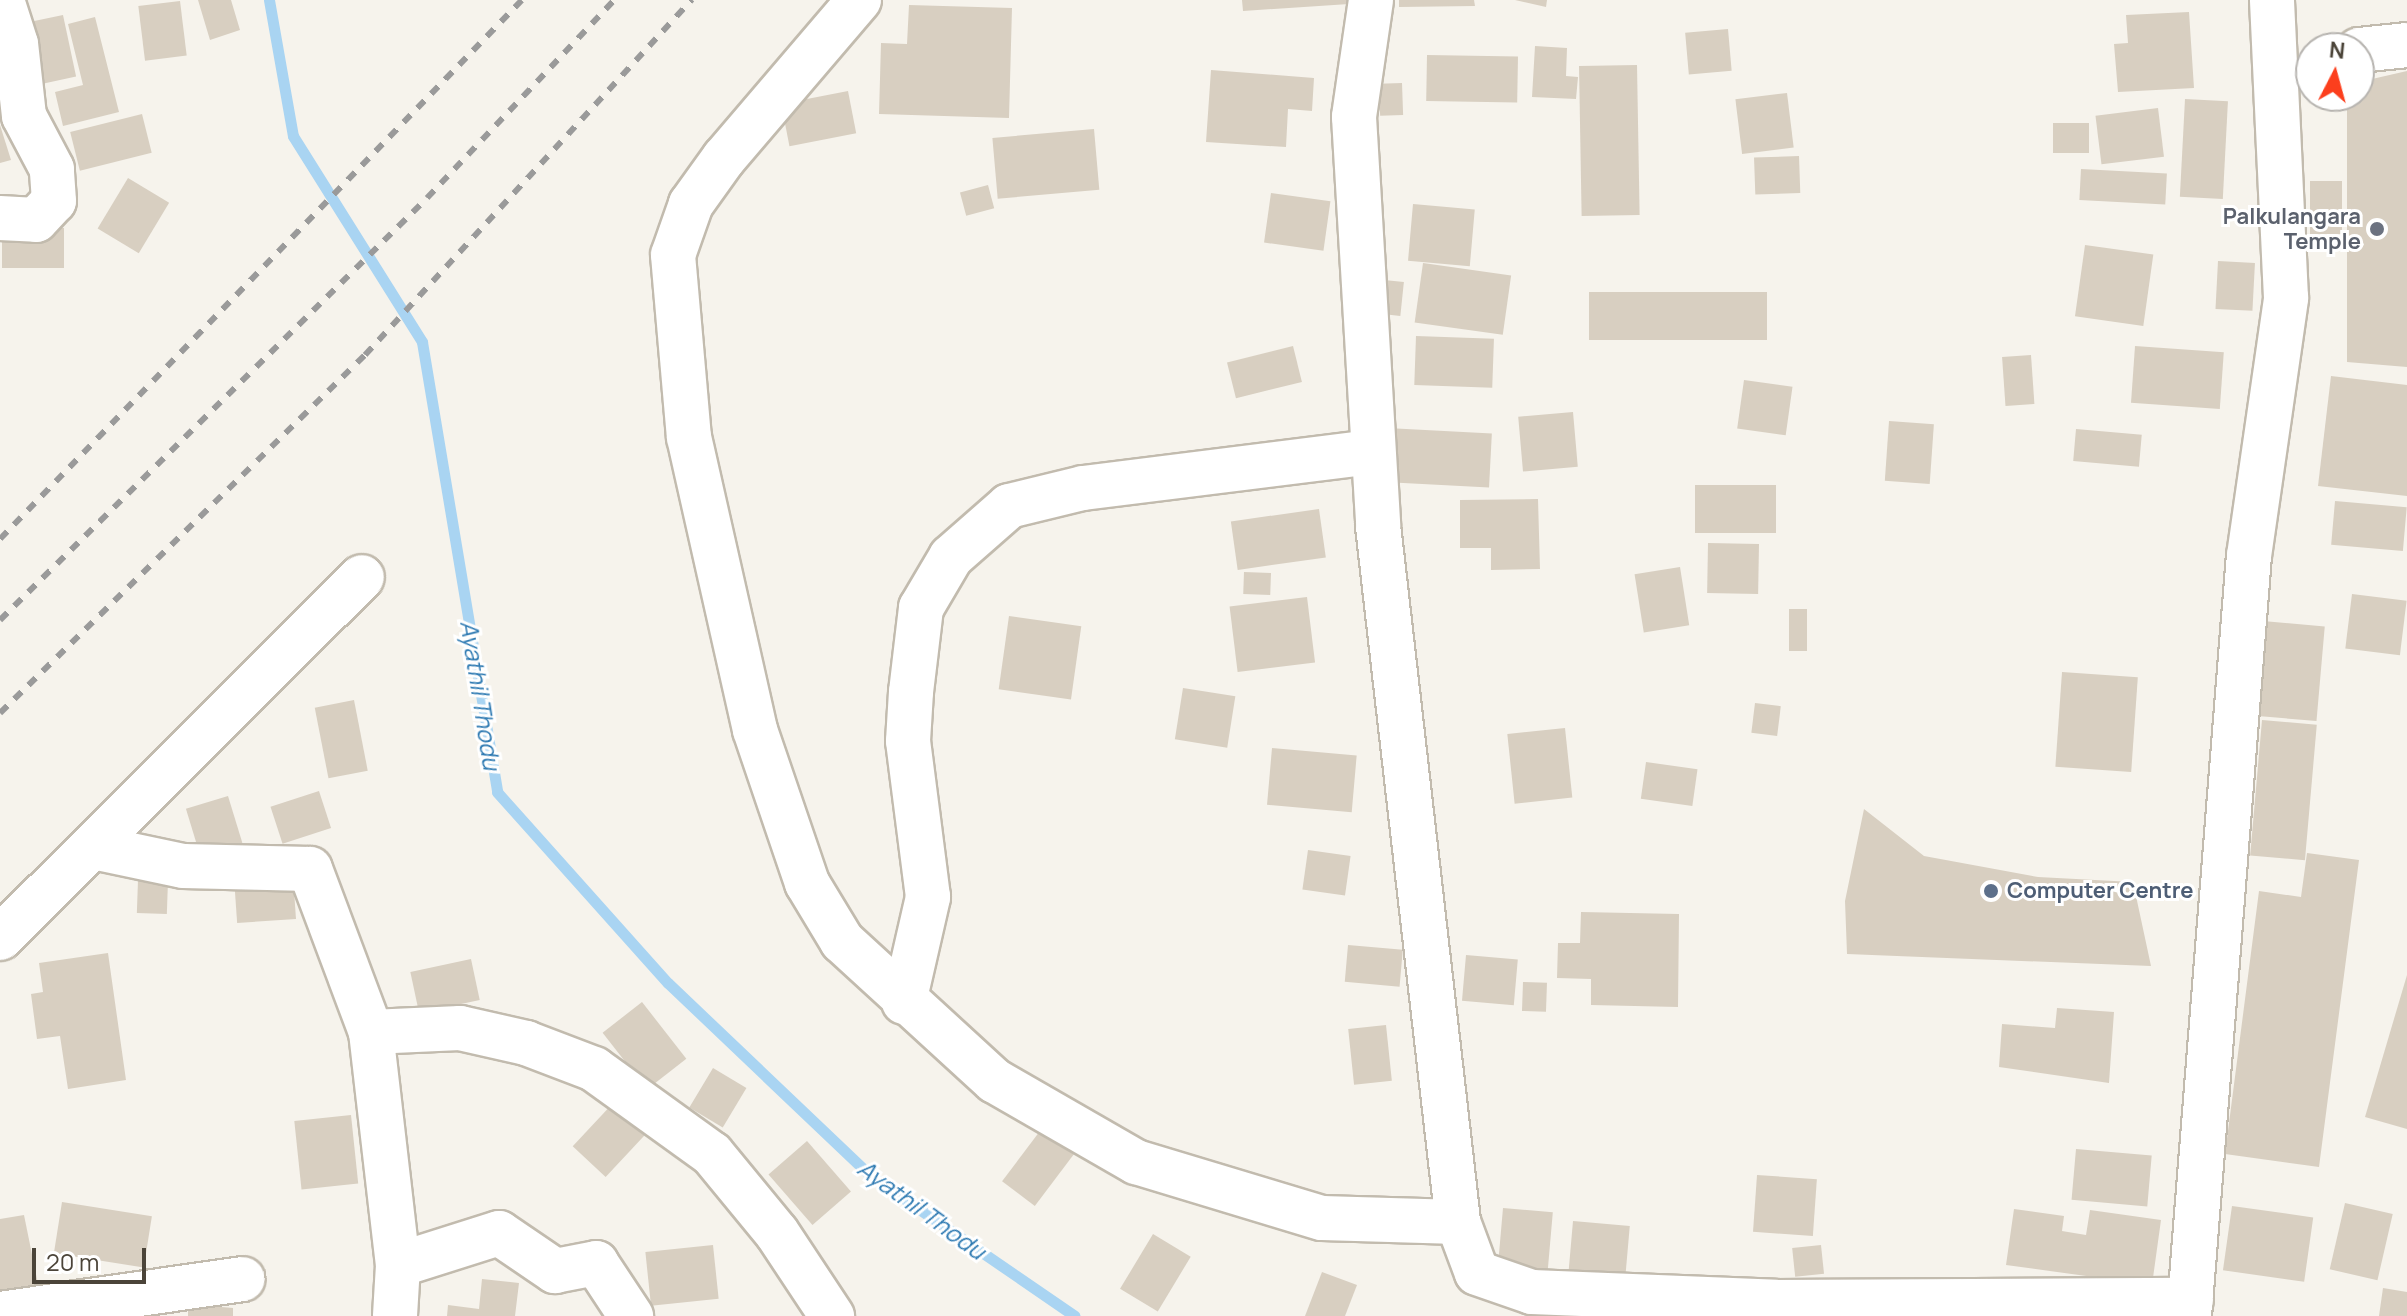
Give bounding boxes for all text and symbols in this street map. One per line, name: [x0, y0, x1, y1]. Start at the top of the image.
north arrow: [2295, 32, 2375, 112]
text: N: [2328, 34, 2347, 66]
place label: Palkulangara Temple: [2223, 203, 2361, 254]
marker: Palkulangara Temple: [2368, 220, 2386, 238]
water label: Ayathil Thodu: [455, 618, 507, 772]
place label: Computer Centre: [2007, 878, 2194, 904]
marker: Computer Centre: [1982, 882, 2000, 900]
water label: Ayathil Thodu: [853, 1153, 991, 1265]
scale bar: [36, 1232, 150, 1282]
text: 20 m: [46, 1245, 99, 1278]

